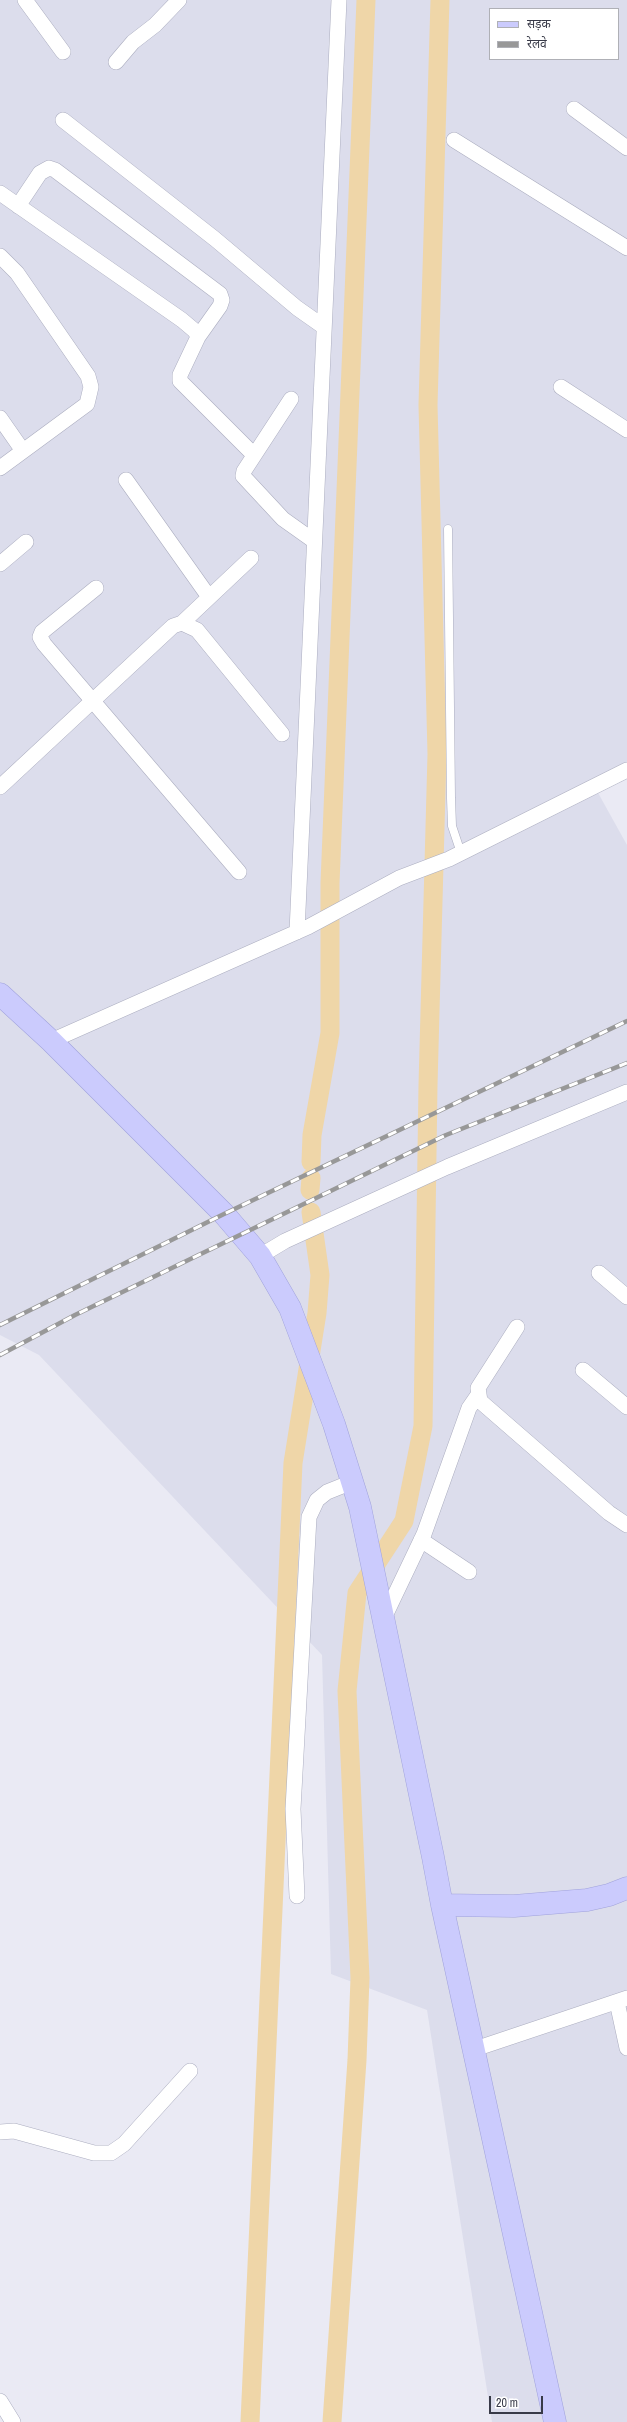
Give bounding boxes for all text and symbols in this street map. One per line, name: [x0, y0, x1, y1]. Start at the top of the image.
legend: [489, 8, 619, 60]
text: सड़क: [527, 16, 551, 32]
text: रेलवे: [527, 36, 547, 52]
scale bar: [491, 2388, 545, 2414]
text: 20 m: [496, 2395, 518, 2411]

